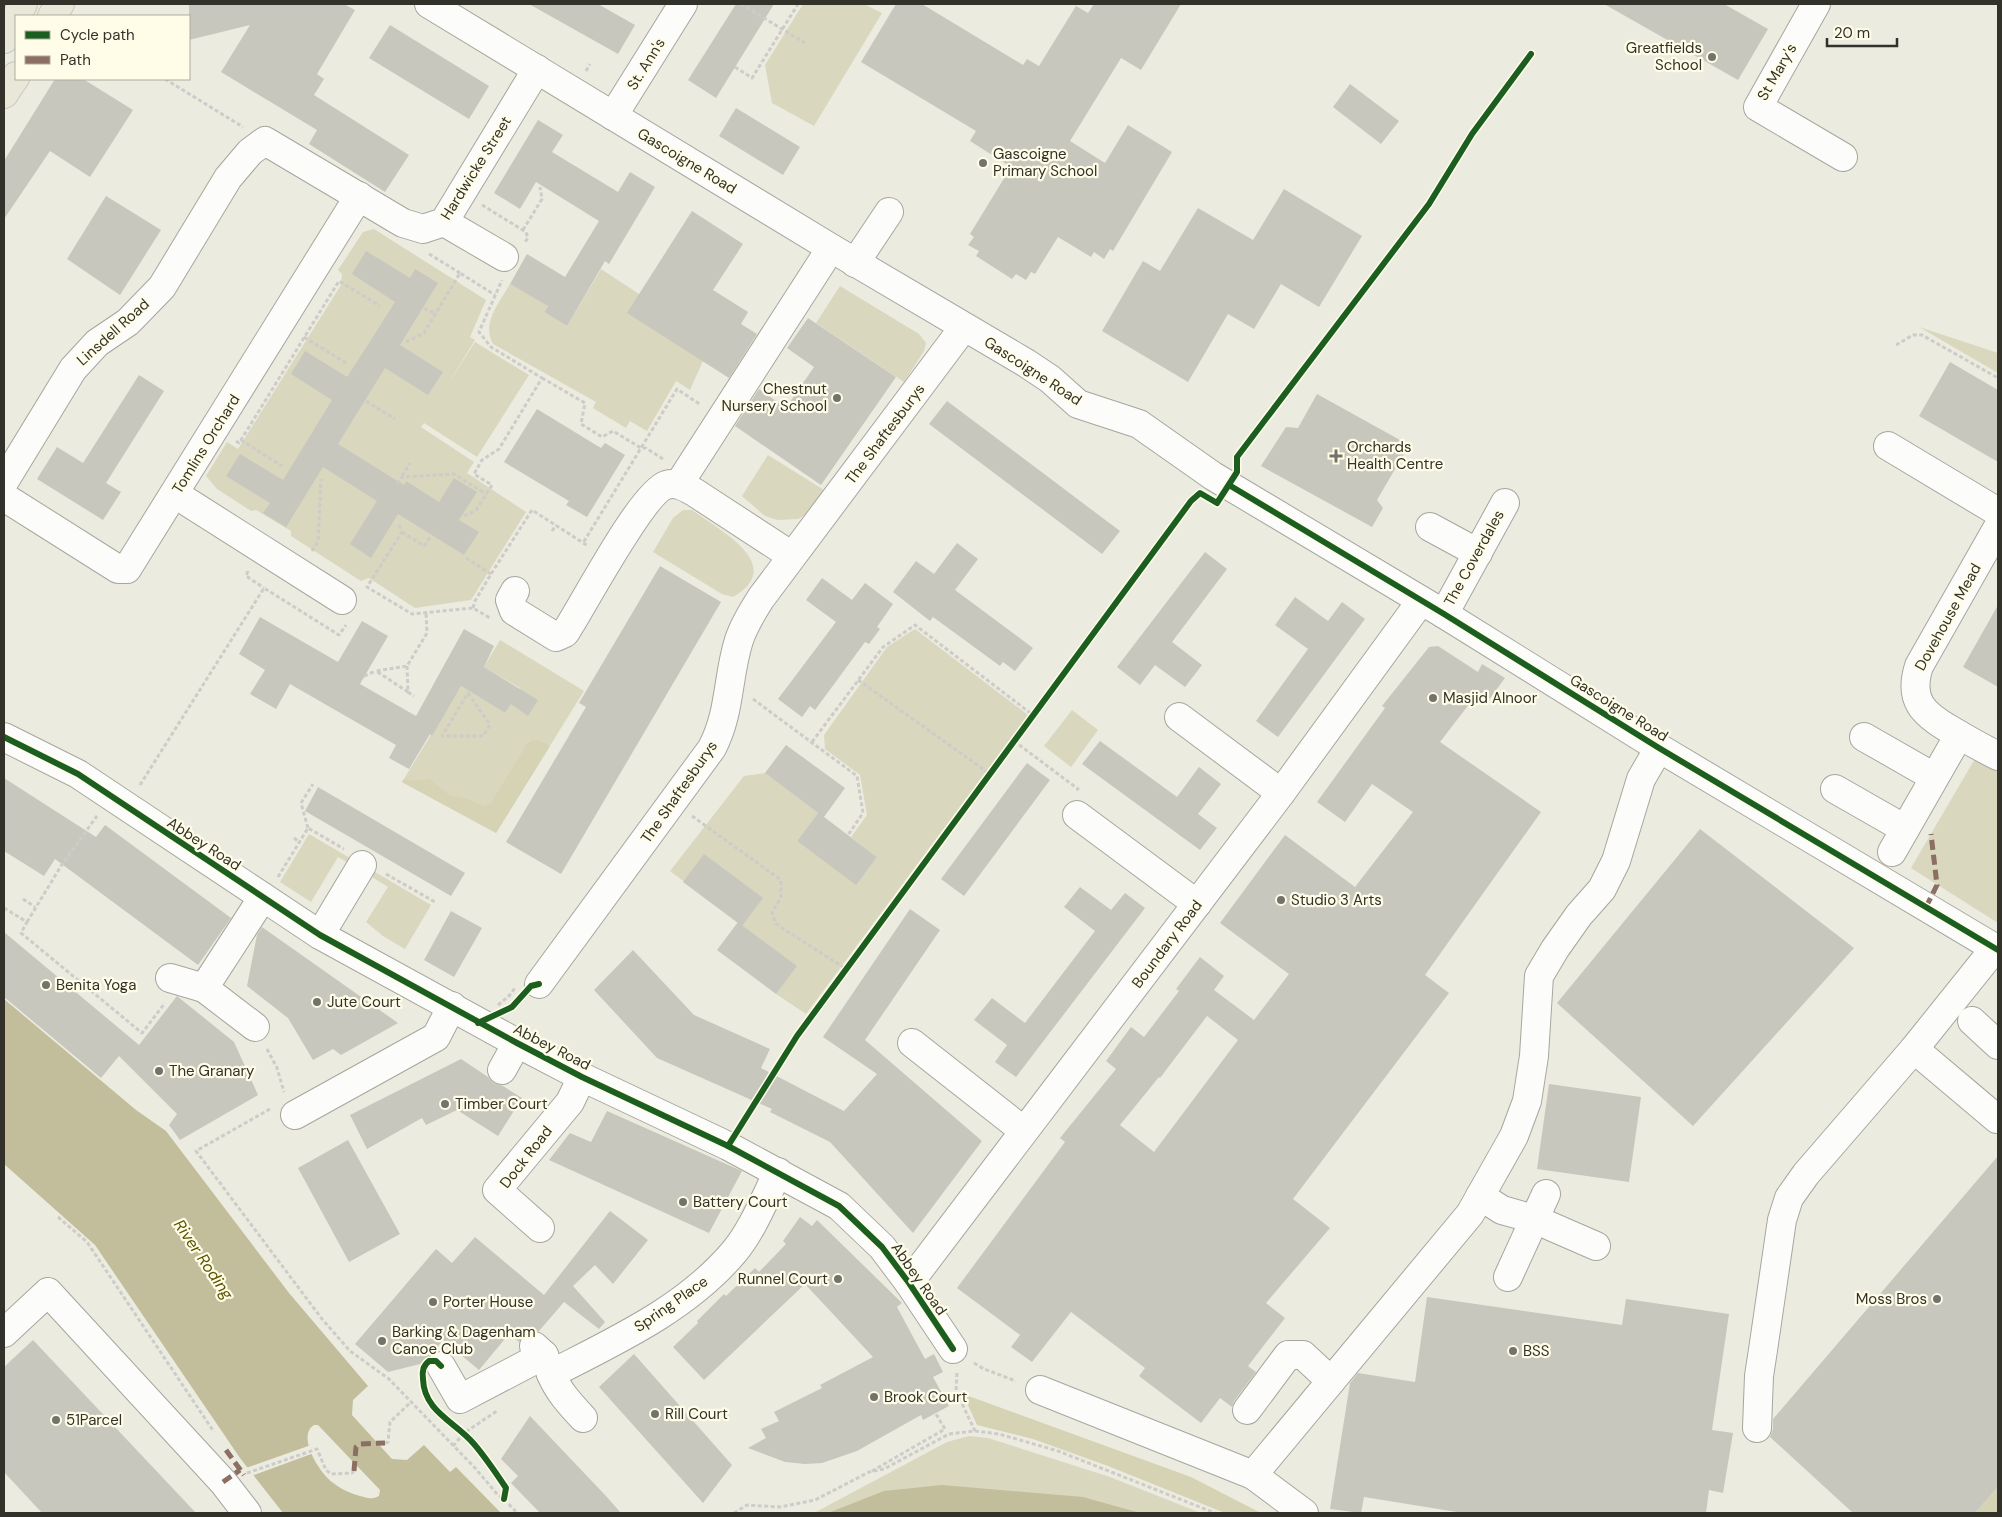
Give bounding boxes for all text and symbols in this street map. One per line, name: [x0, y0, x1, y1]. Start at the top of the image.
legend: [15, 15, 190, 80]
scale bar: [1827, 15, 1897, 47]
text: 20 m: [1834, 23, 1870, 43]
text: Cycle path: [60, 25, 135, 45]
street label: St. Ann's: [622, 34, 670, 94]
place label: Greatfields School: [1626, 38, 1702, 75]
street label: St Mary's: [1753, 40, 1801, 104]
text: Path: [60, 50, 91, 70]
marker: Greatfields School: [1706, 51, 1718, 63]
street label: Hardwicke Street: [436, 112, 516, 224]
street label: Gascoigne Road: [634, 123, 740, 199]
place label: Gascoigne Primary School: [993, 144, 1097, 181]
marker: Gascoigne Primary School: [977, 157, 989, 169]
street label: Linsdell Road: [72, 294, 154, 370]
street label: Gascoigne Road: [980, 332, 1086, 410]
place label: Chestnut Nursery School: [722, 379, 827, 416]
street label: The Shaftesburys: [841, 380, 929, 488]
street label: Tomlins Orchard: [167, 391, 245, 497]
marker: Chestnut Nursery School: [831, 392, 843, 404]
place label: Orchards Health Centre: [1347, 437, 1443, 474]
marker: Orchards Health Centre: [1329, 449, 1343, 463]
street label: The Coverdales: [1439, 506, 1509, 610]
street label: Dovehouse Mead: [1910, 560, 1986, 674]
street label: Gascoigne Road: [1566, 670, 1672, 746]
place label: Masjid Alnoor: [1443, 688, 1538, 708]
marker: Masjid Alnoor: [1427, 692, 1439, 704]
street label: The Shaftesburys: [636, 737, 722, 847]
street label: Abbey Road: [163, 813, 245, 875]
place label: Studio 3 Arts: [1291, 890, 1382, 910]
marker: Studio 3 Arts: [1275, 894, 1287, 906]
street label: Boundary Road: [1127, 896, 1207, 992]
place label: Benita Yoga: [56, 975, 136, 995]
marker: Benita Yoga: [40, 979, 52, 991]
place label: Jute Court: [327, 992, 401, 1012]
marker: Jute Court: [311, 996, 323, 1008]
street label: Abbey Road: [510, 1019, 594, 1075]
place label: The Granary: [169, 1061, 255, 1081]
marker: The Granary: [153, 1065, 165, 1077]
place label: Timber Court: [455, 1094, 548, 1114]
marker: Timber Court: [439, 1098, 451, 1110]
street label: Dock Road: [495, 1122, 557, 1192]
place label: Battery Court: [693, 1192, 788, 1212]
marker: Battery Court: [677, 1196, 689, 1208]
water label: River Roding: [169, 1215, 239, 1304]
street label: Abbey Road: [887, 1239, 951, 1319]
place label: Runnel Court: [738, 1269, 828, 1289]
street label: Spring Place: [630, 1271, 712, 1337]
marker: Runnel Court: [832, 1273, 844, 1285]
place label: Moss Bros: [1856, 1289, 1927, 1309]
place label: Porter House: [443, 1292, 533, 1312]
marker: Moss Bros: [1931, 1293, 1943, 1305]
marker: Porter House: [427, 1296, 439, 1308]
place label: Barking & Dagenham Canoe Club: [392, 1322, 536, 1359]
marker: Barking & Dagenham Canoe Club: [376, 1335, 388, 1347]
place label: BSS: [1523, 1341, 1550, 1361]
marker: BSS: [1507, 1345, 1519, 1357]
place label: Brook Court: [884, 1387, 967, 1407]
marker: Brook Court: [868, 1391, 880, 1403]
place label: Rill Court: [665, 1404, 728, 1424]
marker: Rill Court: [649, 1408, 661, 1420]
place label: 51Parcel: [66, 1410, 122, 1430]
marker: 51Parcel: [50, 1414, 62, 1426]

